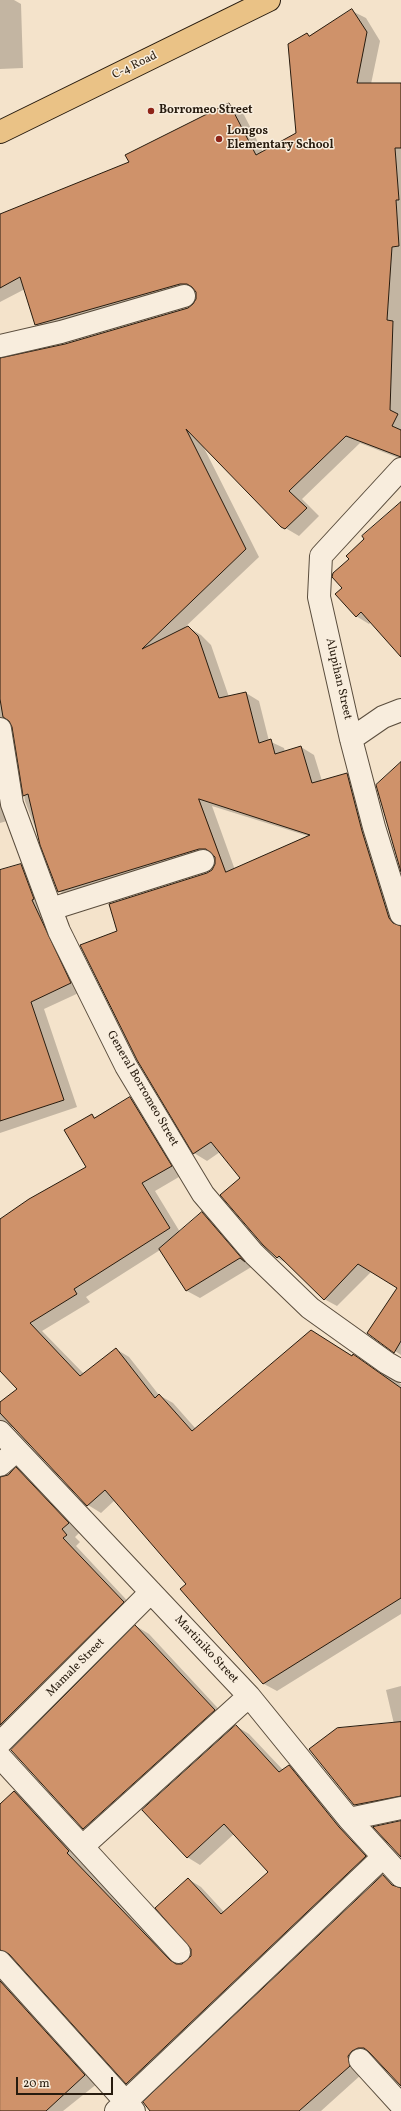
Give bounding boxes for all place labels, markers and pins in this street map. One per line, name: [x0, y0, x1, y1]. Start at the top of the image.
place label: Borromeo Street: [159, 104, 253, 118]
marker: Borromeo Street: [146, 106, 156, 116]
place label: Longos Elementary School: [227, 125, 334, 153]
marker: Longos Elementary School: [214, 134, 224, 144]

